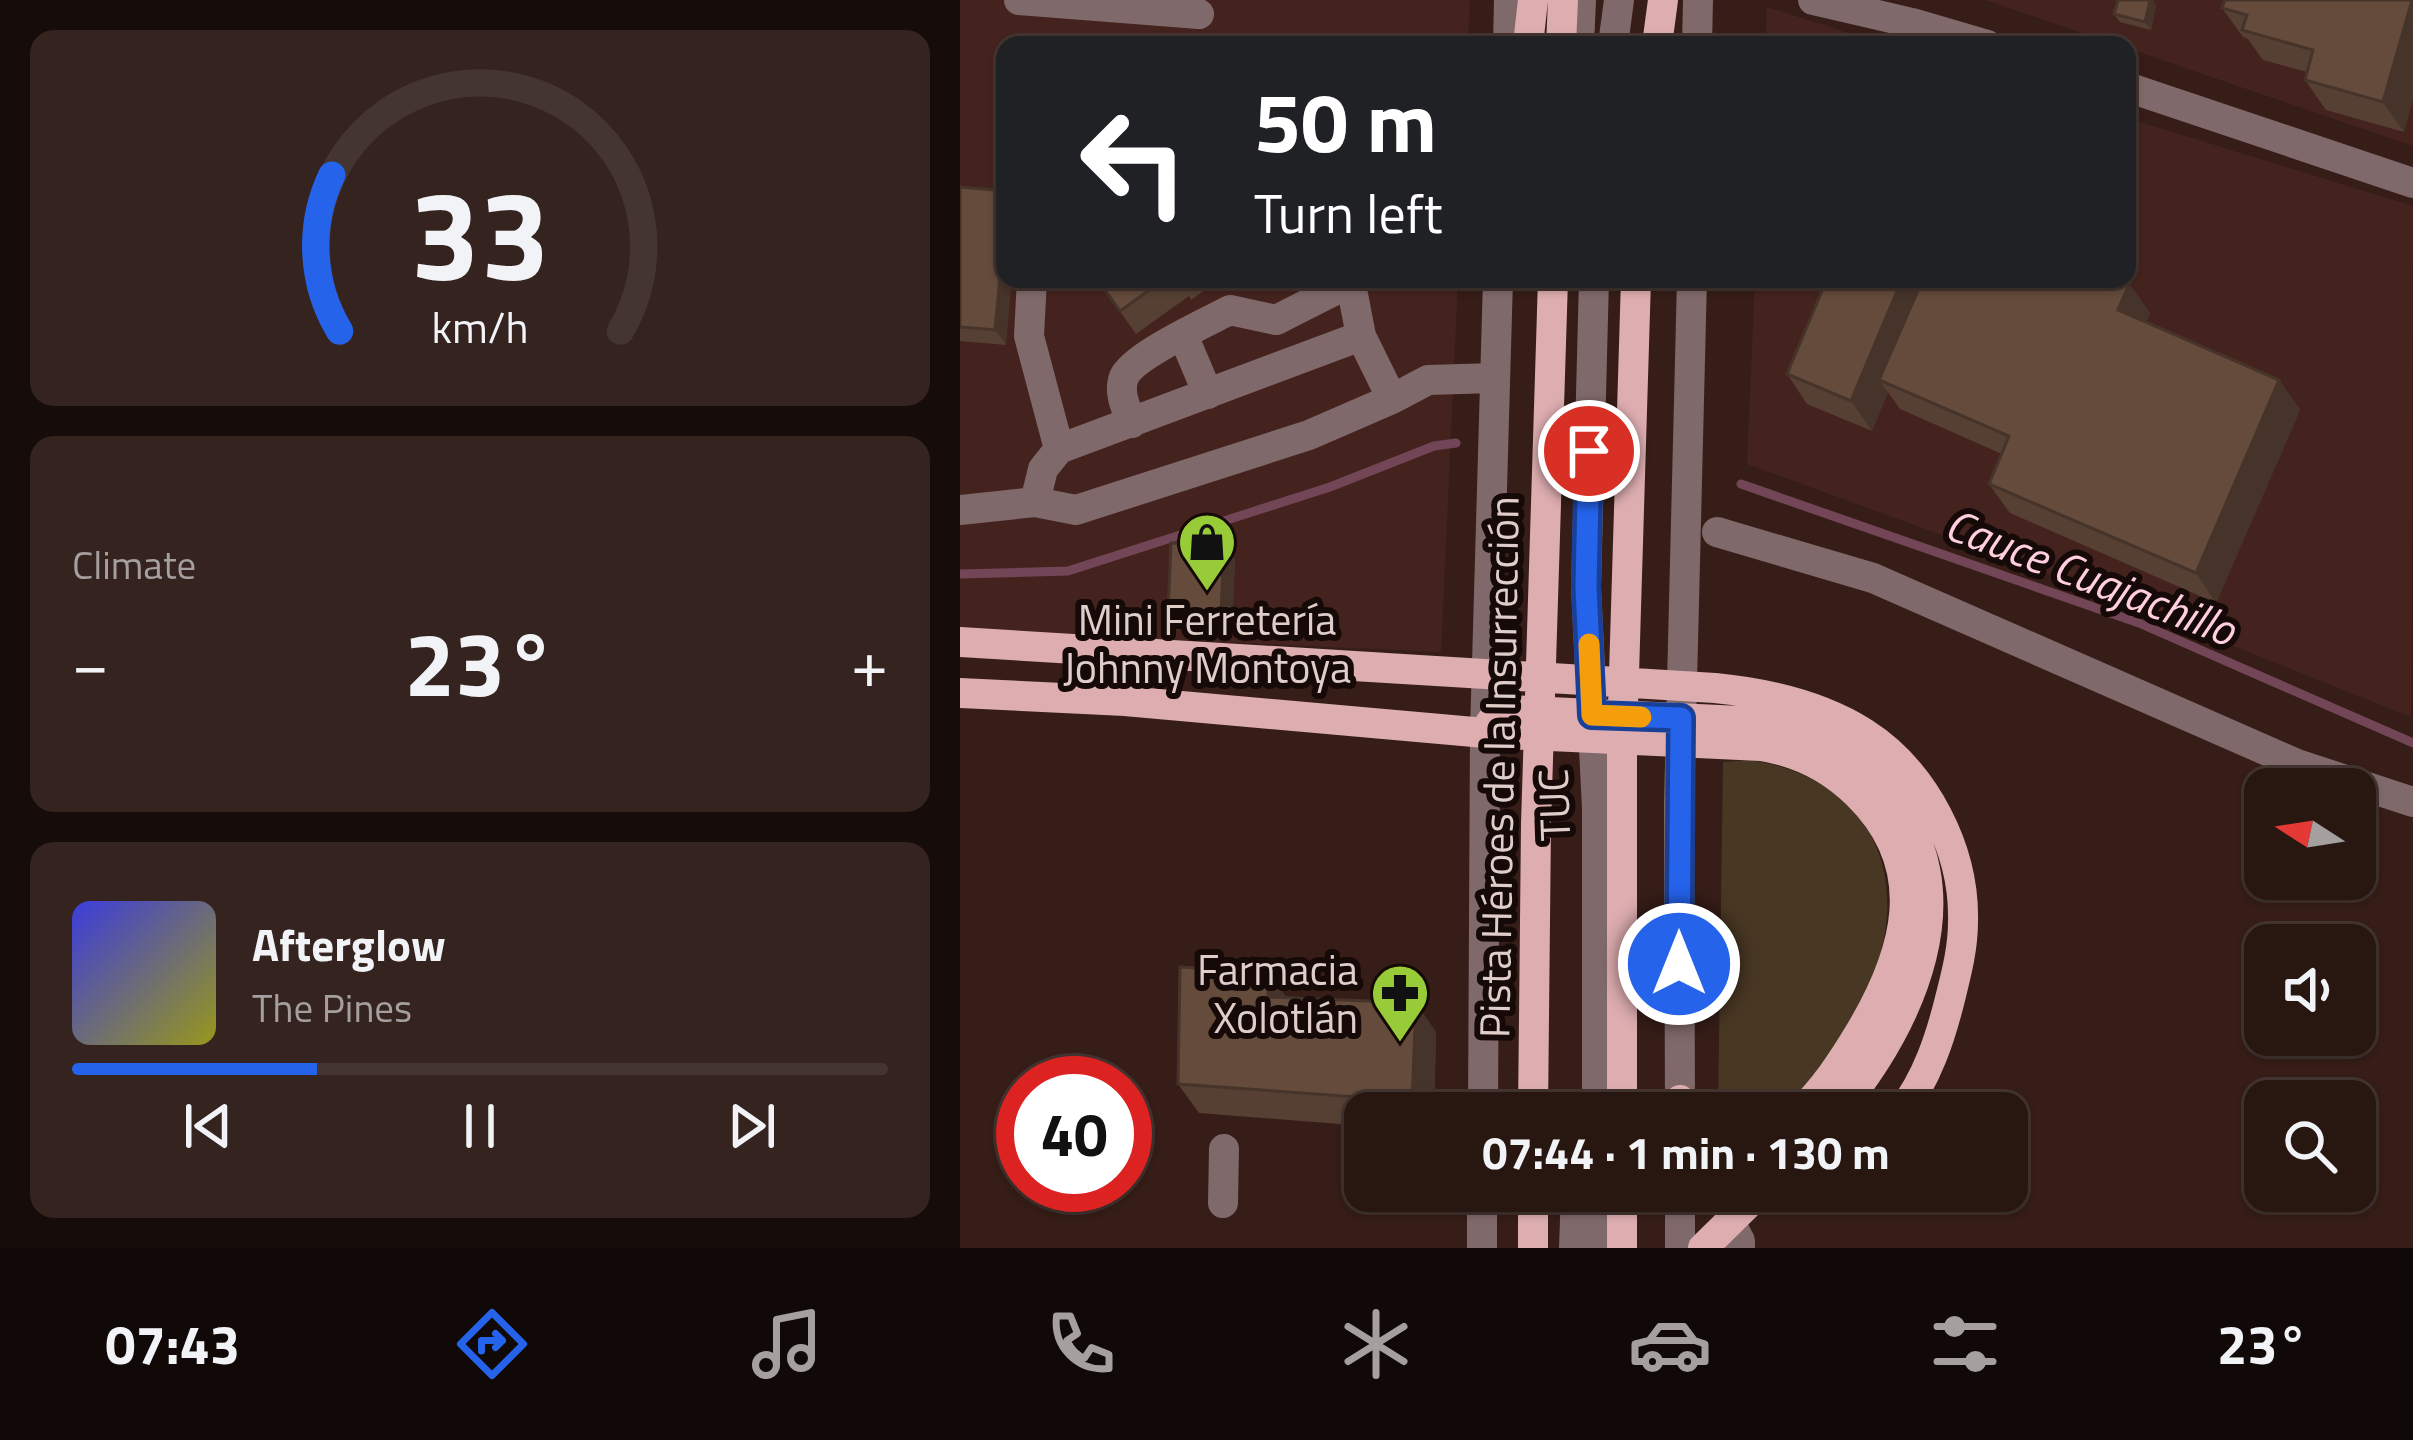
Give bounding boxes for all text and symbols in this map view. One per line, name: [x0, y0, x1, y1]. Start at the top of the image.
text: 50 m: [1254, 57, 1437, 185]
icon: left: [1056, 84, 1212, 240]
text: 33: [410, 139, 550, 328]
text: Turn left: [1254, 172, 1443, 254]
text: km/h: [431, 294, 529, 360]
pin: [1538, 400, 1640, 502]
icon: arrive: [1556, 418, 1622, 484]
water label: Cauce Cuajachillo: [1936, 489, 2248, 663]
street label: Pista Héroes de la Insurrección: [1461, 496, 1535, 1038]
shop icon: Mini Ferretería Johnny Montoya: [1176, 511, 1238, 593]
text: Climate: [72, 535, 196, 594]
place label: Mini Ferretería Johnny Montoya: [1063, 587, 1351, 699]
text: 23°: [404, 594, 556, 731]
text: −: [72, 612, 109, 713]
text: +: [851, 612, 888, 713]
street label: TUC: [1520, 768, 1586, 842]
north arrow: [2244, 768, 2376, 900]
map controls: [2244, 768, 2376, 1212]
position arrow: [1616, 901, 1742, 1027]
text: Afterglow: [252, 910, 446, 978]
button: sound: [2244, 924, 2376, 1056]
place label: Farmacia Xolotlán: [1197, 937, 1358, 1049]
pharmacy icon: Farmacia Xolotlán: [1369, 962, 1431, 1044]
text: The Pines: [252, 978, 412, 1037]
speed limit sign: 40: [996, 1056, 1152, 1212]
button: search: [2244, 1080, 2376, 1212]
icon: previous: [175, 1093, 241, 1159]
icon: pause: [447, 1093, 513, 1159]
icon: next: [719, 1093, 785, 1159]
text: 07:44 · 1 min · 130 m: [1482, 1118, 1890, 1186]
icon: directions: [450, 1302, 534, 1386]
icon: music: [745, 1302, 829, 1386]
icon: phone: [1039, 1302, 1123, 1386]
icon: climate: [1334, 1302, 1418, 1386]
icon: car: [1628, 1302, 1712, 1386]
icon: filters: [1923, 1302, 2007, 1386]
text: 07:43: [105, 1303, 240, 1385]
text: 23°: [2217, 1303, 2308, 1385]

